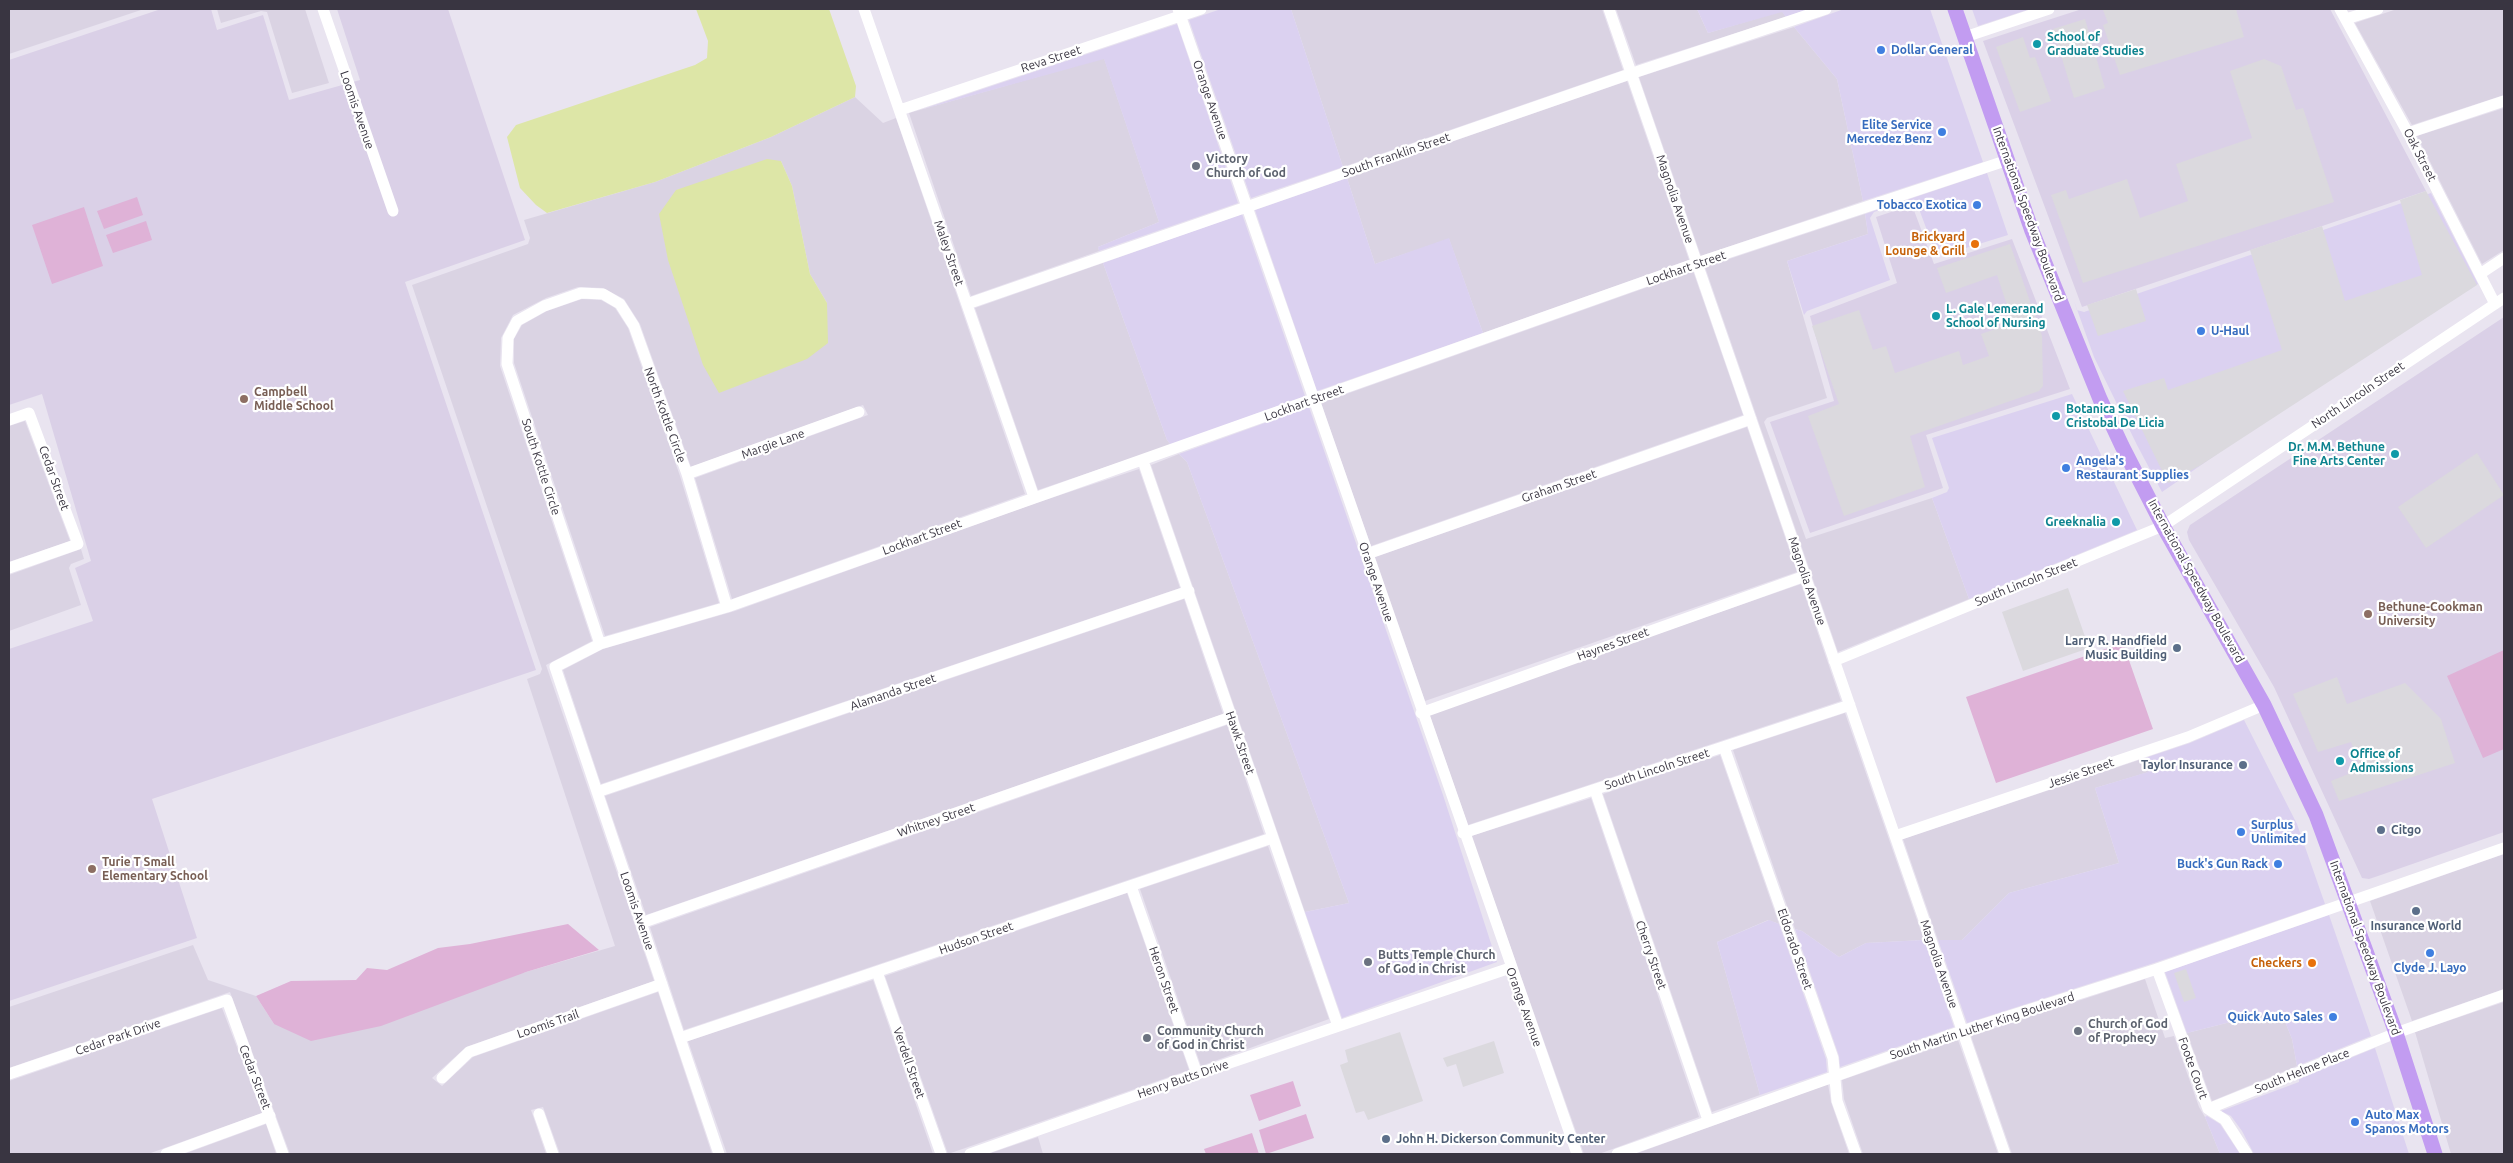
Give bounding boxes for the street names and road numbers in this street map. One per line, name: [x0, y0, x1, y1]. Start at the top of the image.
street label: Reva Street: [1019, 43, 1083, 75]
street label: Orange Avenue: [1190, 58, 1230, 142]
street label: Loomis Avenue: [337, 69, 377, 151]
street label: International Speedway Boulevard: [1990, 125, 2066, 303]
street label: Oak Street: [2400, 126, 2440, 184]
street label: South Franklin Street: [1340, 130, 1452, 180]
street label: Magnolia Avenue: [1653, 153, 1697, 245]
street label: Maley Street: [931, 218, 967, 288]
street label: Lockhart Street: [1644, 248, 1728, 288]
street label: North Lincoln Street: [2309, 359, 2407, 431]
street label: North Kottle Circle: [641, 365, 689, 465]
street label: Lockhart Street: [1262, 382, 1346, 424]
street label: South Kottle Circle: [519, 417, 563, 517]
street label: Margie Lane: [739, 426, 807, 462]
street label: Cedar Street: [36, 444, 72, 512]
street label: Graham Street: [1520, 466, 1598, 506]
street label: International Speedway Boulevard: [2145, 497, 2247, 665]
street label: Lockhart Street: [880, 516, 964, 558]
street label: Magnolia Avenue: [1785, 535, 1829, 627]
street label: Orange Avenue: [1356, 540, 1396, 624]
street label: South Lincoln Street: [1973, 555, 2079, 609]
street label: Haynes Street: [1575, 624, 1651, 664]
street label: Alamanda Street: [848, 671, 938, 713]
street label: Hawk Street: [1222, 709, 1258, 777]
street label: South Lincoln Street: [1603, 745, 1711, 793]
street label: Jessie Street: [2046, 755, 2116, 791]
street label: Whitney Street: [895, 800, 977, 840]
street label: International Speedway Boulevard: [2327, 859, 2403, 1037]
street label: Loomis Avenue: [617, 870, 657, 952]
street label: Eldorado Street: [1774, 907, 1816, 991]
street label: Magnolia Avenue: [1917, 918, 1961, 1010]
street label: Hudson Street: [937, 919, 1015, 957]
street label: Cherry Street: [1632, 919, 1670, 991]
street label: Heron Street: [1146, 945, 1182, 1015]
street label: Orange Avenue: [1503, 965, 1545, 1049]
street label: South Martin Luther King Boulevard: [1888, 989, 2076, 1063]
street label: Loomis Trail: [515, 1007, 581, 1041]
street label: Cedar Park Drive: [73, 1016, 163, 1058]
street label: Verdell Street: [890, 1025, 928, 1101]
street label: Foote Court: [2175, 1035, 2211, 1101]
street label: Cedar Street: [236, 1043, 274, 1111]
street label: South Helme Place: [2252, 1045, 2352, 1097]
street label: Henry Butts Drive: [1136, 1057, 1230, 1101]

